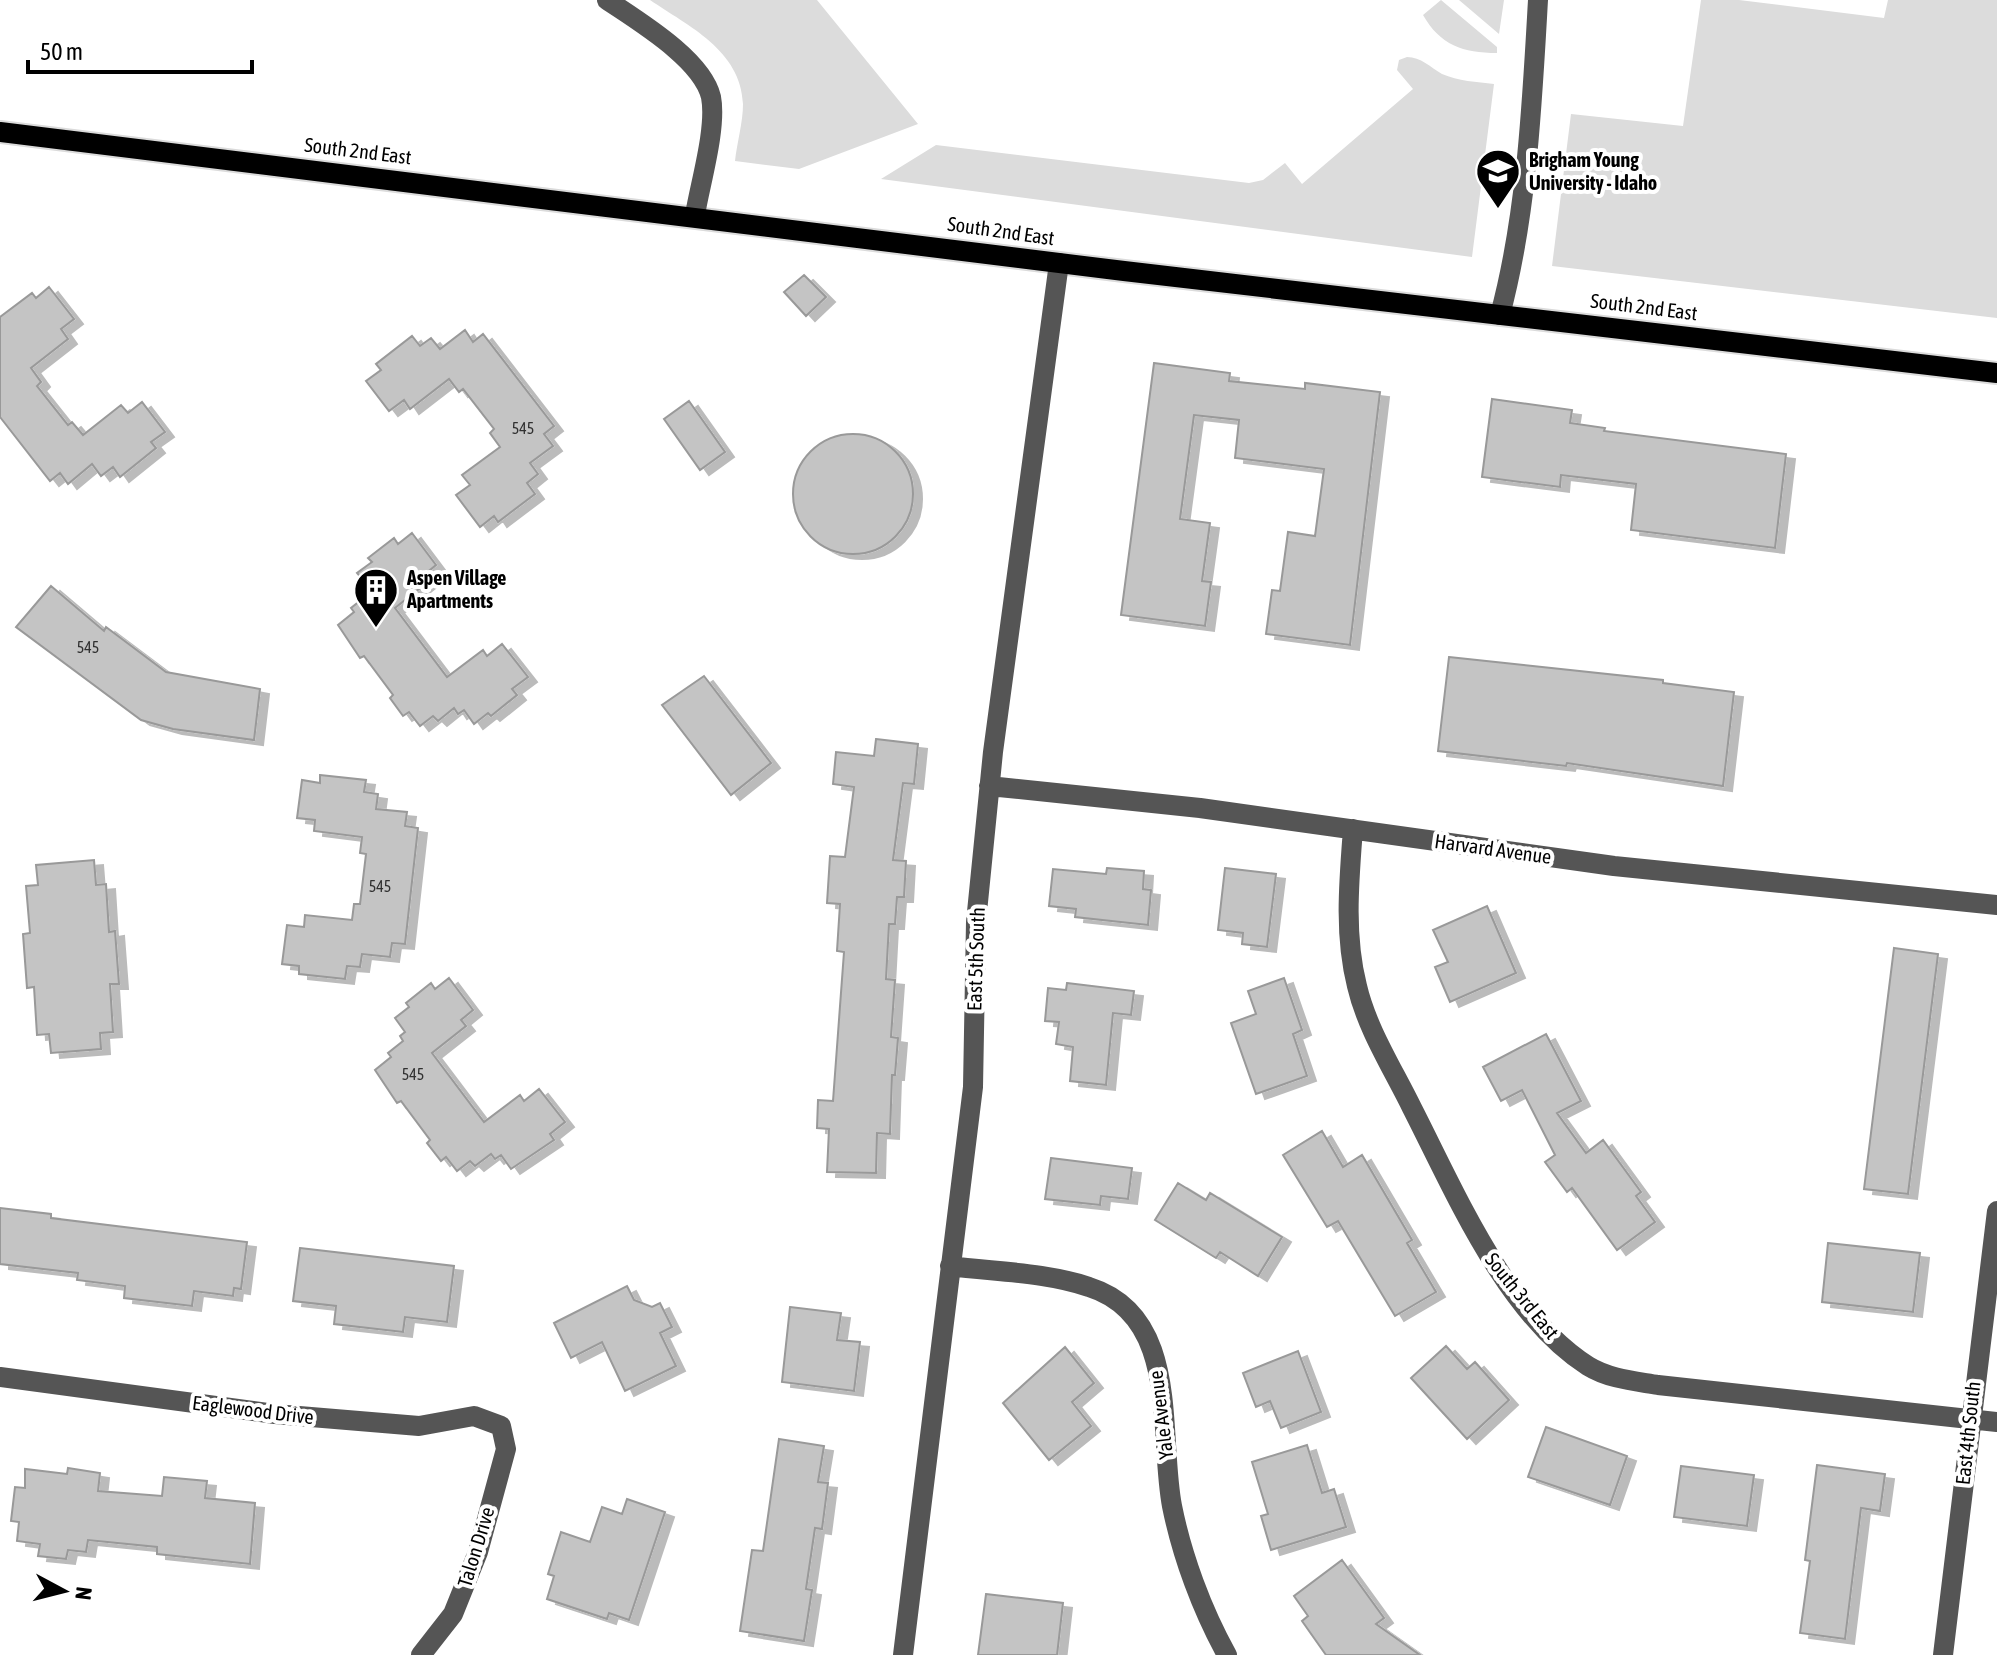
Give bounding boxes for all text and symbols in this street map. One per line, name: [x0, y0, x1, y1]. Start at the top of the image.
scale bar: [28, 24, 252, 74]
text: 50 m: [40, 38, 83, 65]
street label: South 2nd East: [303, 133, 413, 169]
school or university icon: Brigham Young University - Idaho: [1474, 147, 1522, 210]
place label: Brigham Young University - Idaho: [1529, 148, 1657, 194]
street label: South 2nd East: [946, 212, 1056, 249]
street label: South 2nd East: [1589, 289, 1699, 325]
house number: 545: [512, 419, 534, 437]
building icon: Aspen Village Apartments: [352, 566, 400, 629]
place label: Aspen Village Apartments: [406, 566, 506, 612]
house number: 545: [77, 638, 99, 656]
street label: Harvard Avenue: [1433, 829, 1553, 868]
house number: 545: [369, 877, 391, 895]
street label: East 5th South: [962, 907, 989, 1011]
house number: 545: [402, 1065, 424, 1083]
street label: South 3rd East: [1481, 1248, 1564, 1343]
street label: Yale Avenue: [1144, 1369, 1177, 1461]
street label: East 4th South: [1951, 1380, 1984, 1486]
street label: Eaglewood Drive: [191, 1391, 315, 1428]
street label: Talon Drive: [452, 1504, 499, 1590]
north arrow: [24, 1551, 104, 1631]
text: N: [70, 1585, 98, 1601]

